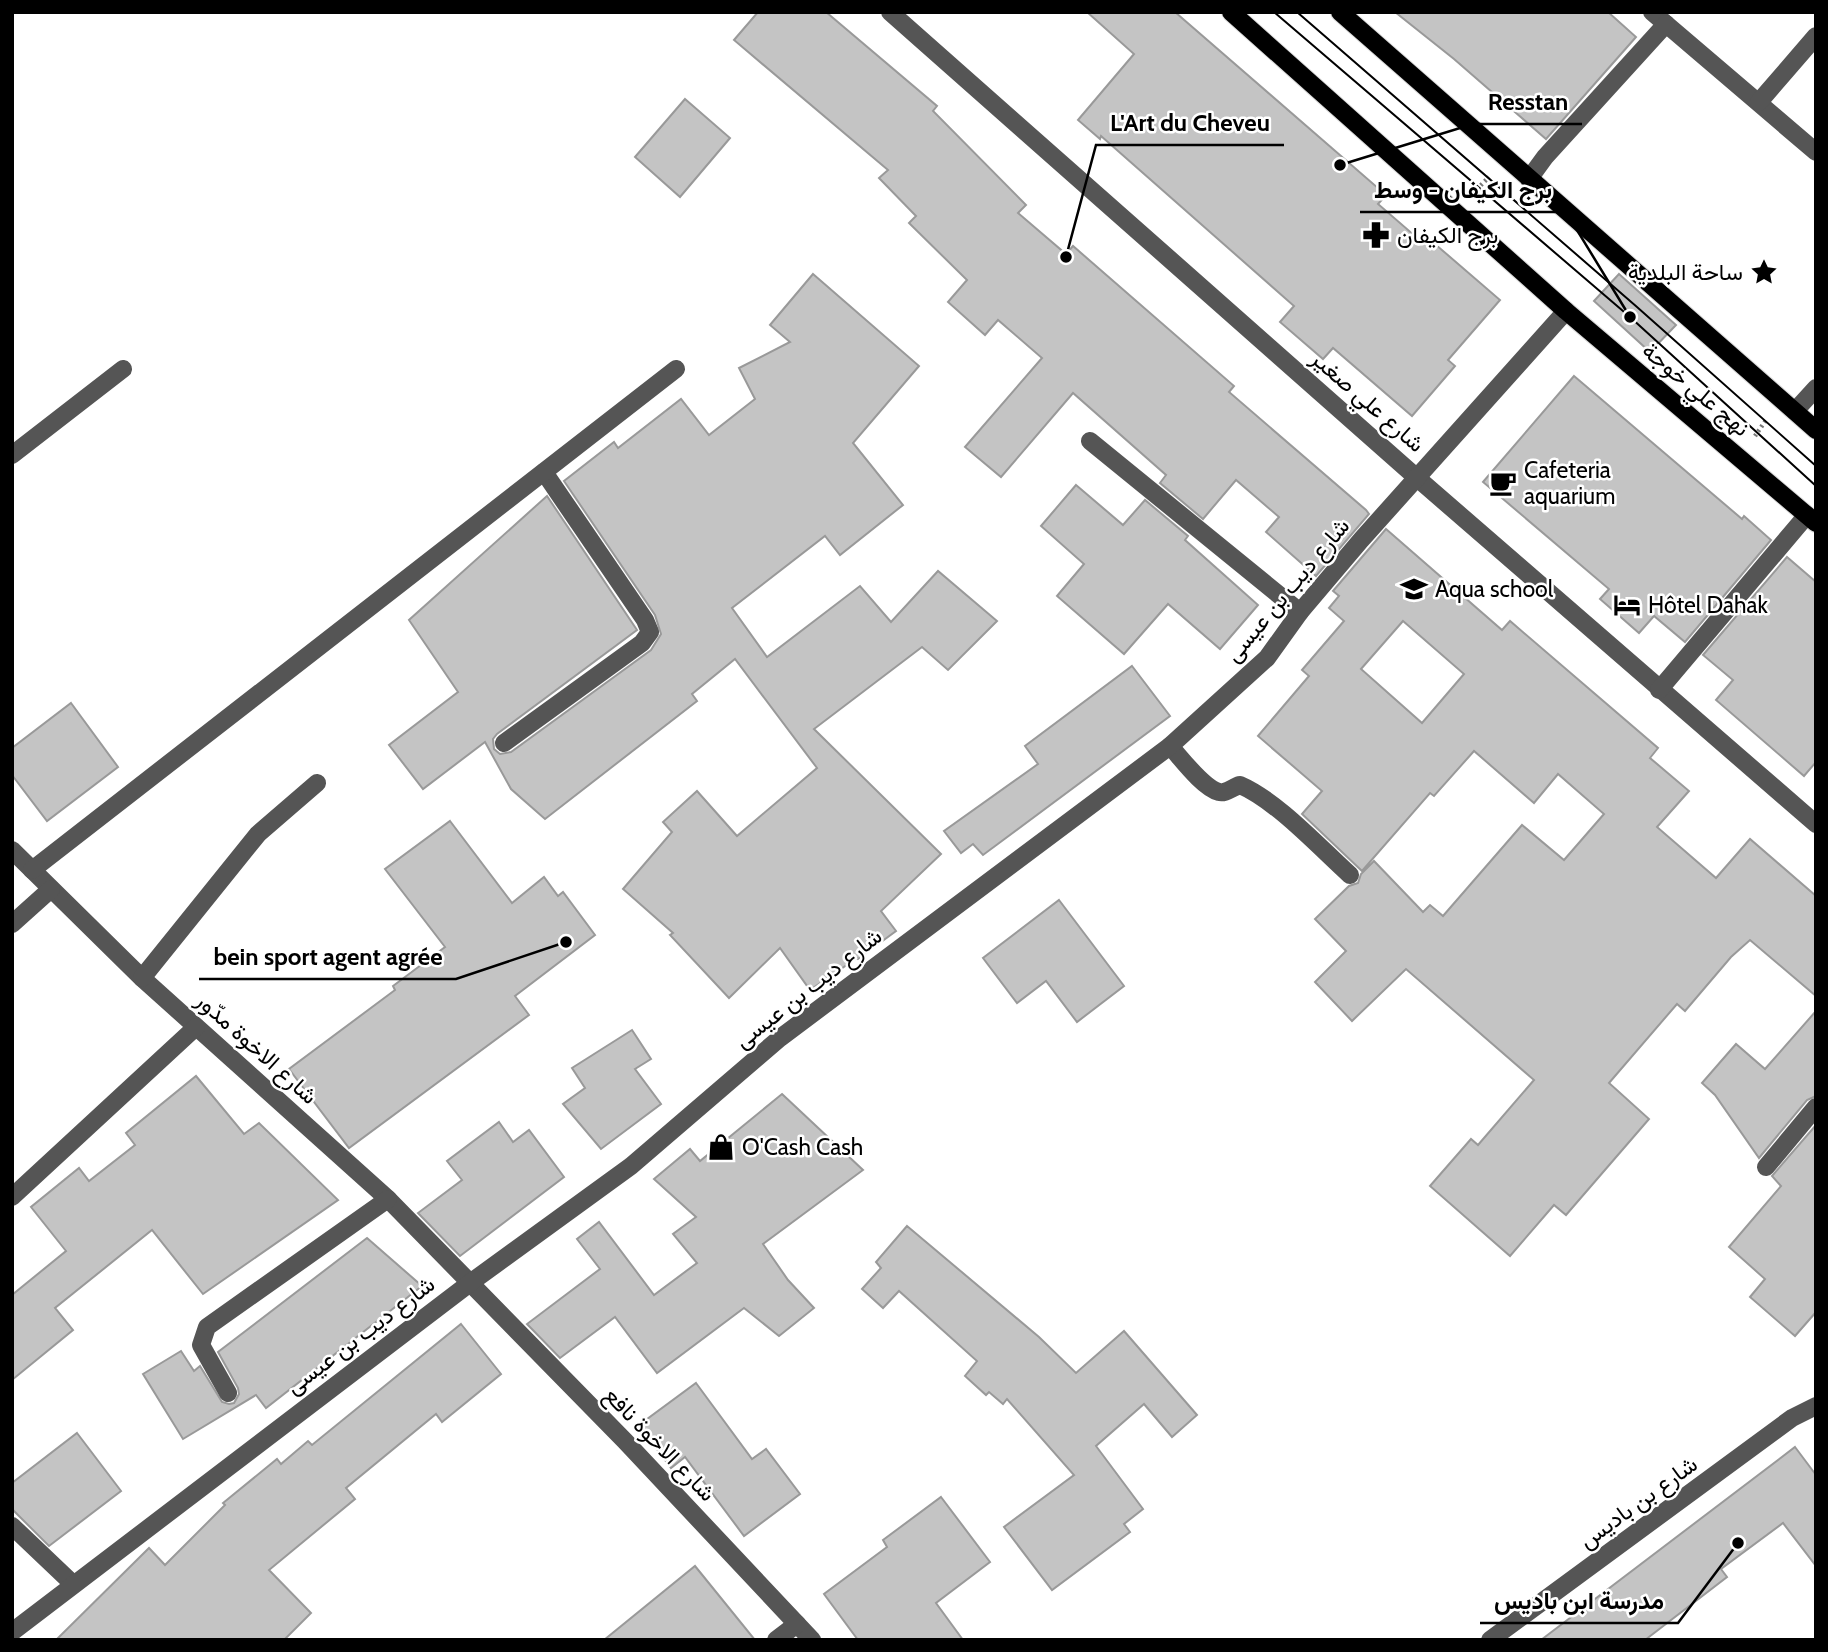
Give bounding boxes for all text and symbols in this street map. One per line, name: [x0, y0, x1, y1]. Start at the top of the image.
callout: Resstan: [1473, 79, 1582, 124]
text: Resstan: [1488, 87, 1568, 116]
callout: L'Art du Cheveu: [1096, 100, 1284, 145]
text: L'Art du Cheveu: [1110, 108, 1270, 137]
callout: برج الكيفان - وسط: [1360, 167, 1566, 212]
text: برج الكيفان - وسط: [1374, 175, 1552, 206]
pharmacy icon: برج الكيفان: [1361, 220, 1391, 250]
place label: برج الكيفان: [1397, 221, 1498, 251]
place icon: ساحة البلدية: [1749, 257, 1779, 287]
place label: ساحة البلدية: [1628, 258, 1743, 286]
street label: نهج علي خوجة: [1633, 336, 1755, 446]
street label: شارع علي صغير: [1301, 343, 1430, 462]
place label: Cafeteria aquarium: [1524, 456, 1615, 510]
cafe icon: Cafeteria aquarium: [1488, 468, 1518, 498]
street label: شارع ديب بن عيسى: [1219, 512, 1357, 669]
school or university icon: Aqua school: [1399, 574, 1429, 604]
place label: Aqua school: [1435, 575, 1554, 603]
hotel icon: Hôtel Dahak: [1612, 590, 1642, 620]
place label: Hôtel Dahak: [1648, 591, 1769, 619]
street label: شارع ديب بن عيسى: [729, 922, 889, 1056]
callout: bein sport agent agrée: [199, 934, 456, 979]
text: bein sport agent agrée: [213, 942, 443, 971]
street label: شارع الاخوة مدّور: [188, 985, 324, 1111]
shop icon: O'Cash Cash: [706, 1132, 736, 1162]
place label: O'Cash Cash: [742, 1133, 863, 1161]
street label: شارع ديب بن عيسى: [280, 1270, 441, 1402]
street label: شارع الاخوة نافع: [597, 1381, 722, 1508]
street label: شارع بن باديس: [1573, 1450, 1704, 1556]
callout: مدرسة ابن باديس: [1480, 1578, 1678, 1623]
text: مدرسة ابن باديس: [1494, 1586, 1664, 1616]

